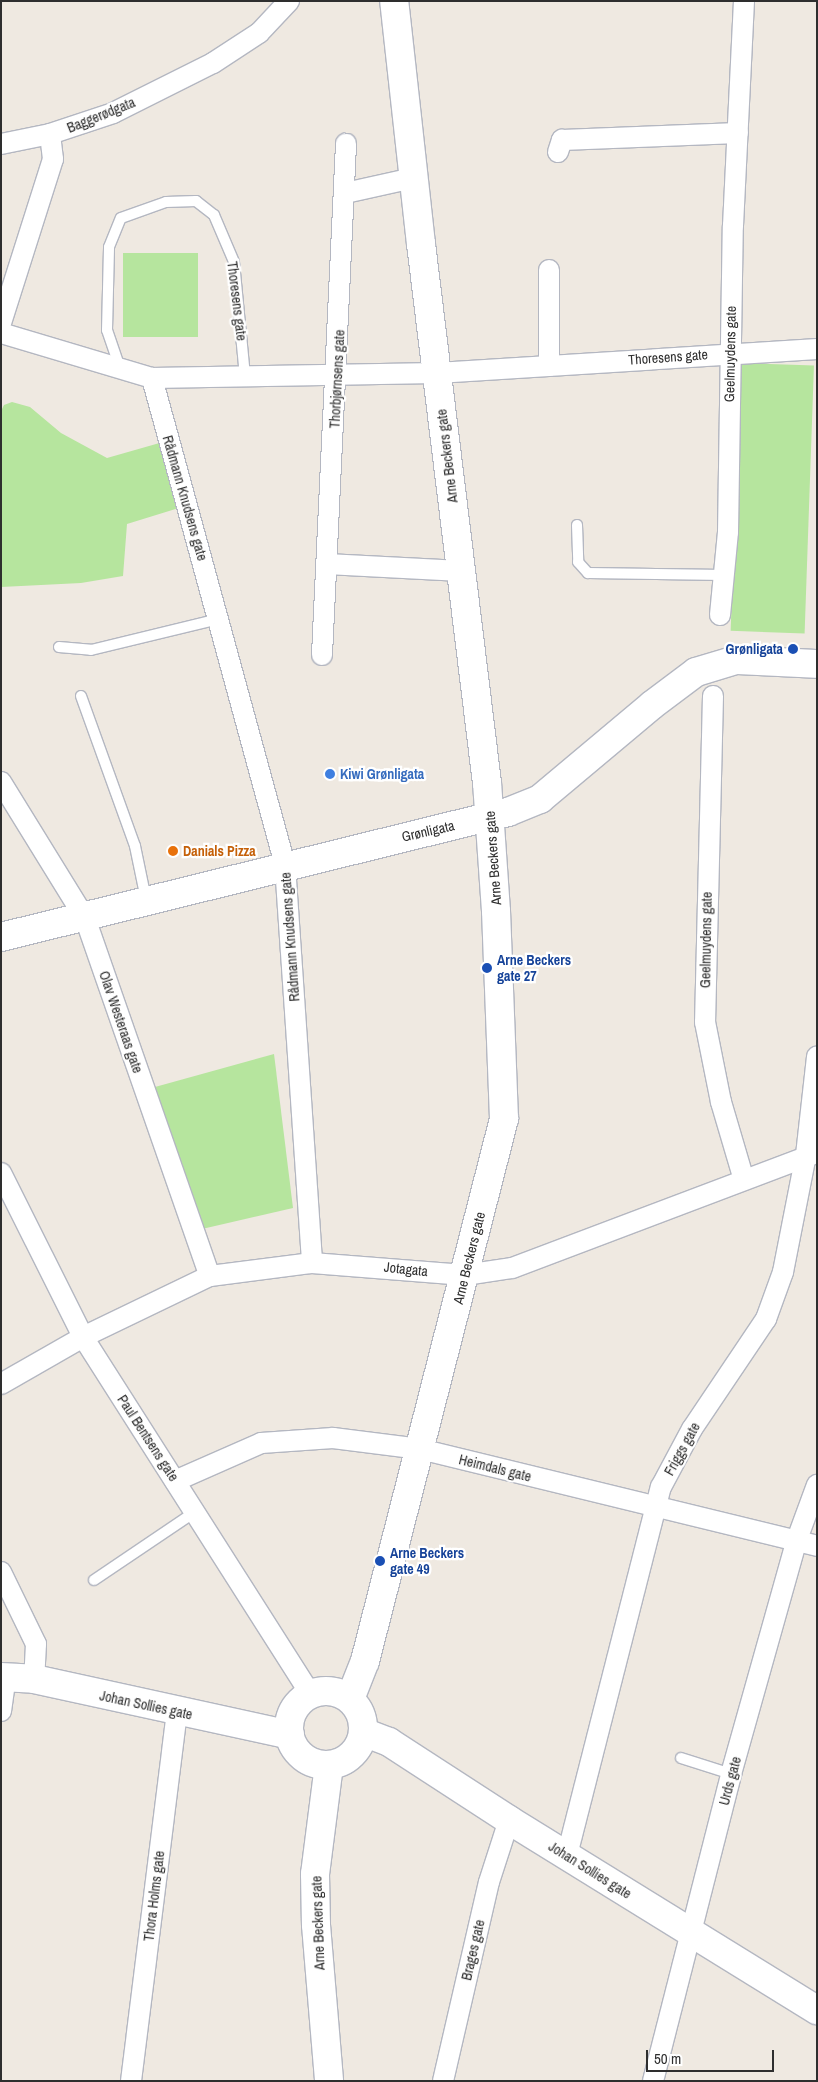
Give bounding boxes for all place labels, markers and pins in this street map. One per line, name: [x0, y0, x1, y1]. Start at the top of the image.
place label: Grønligata: [726, 641, 783, 657]
marker: Grønligata: [787, 643, 799, 655]
place label: Kiwi Grønligata: [340, 766, 424, 782]
marker: Kiwi Grønligata: [324, 768, 336, 780]
place label: Danials Pizza: [183, 843, 256, 859]
marker: Danials Pizza: [167, 845, 179, 857]
place label: Arne Beckers gate 27: [497, 952, 571, 984]
marker: Arne Beckers gate 27: [481, 962, 493, 974]
place label: Arne Beckers gate 49: [390, 1545, 464, 1578]
marker: Arne Beckers gate 49: [374, 1555, 386, 1567]

